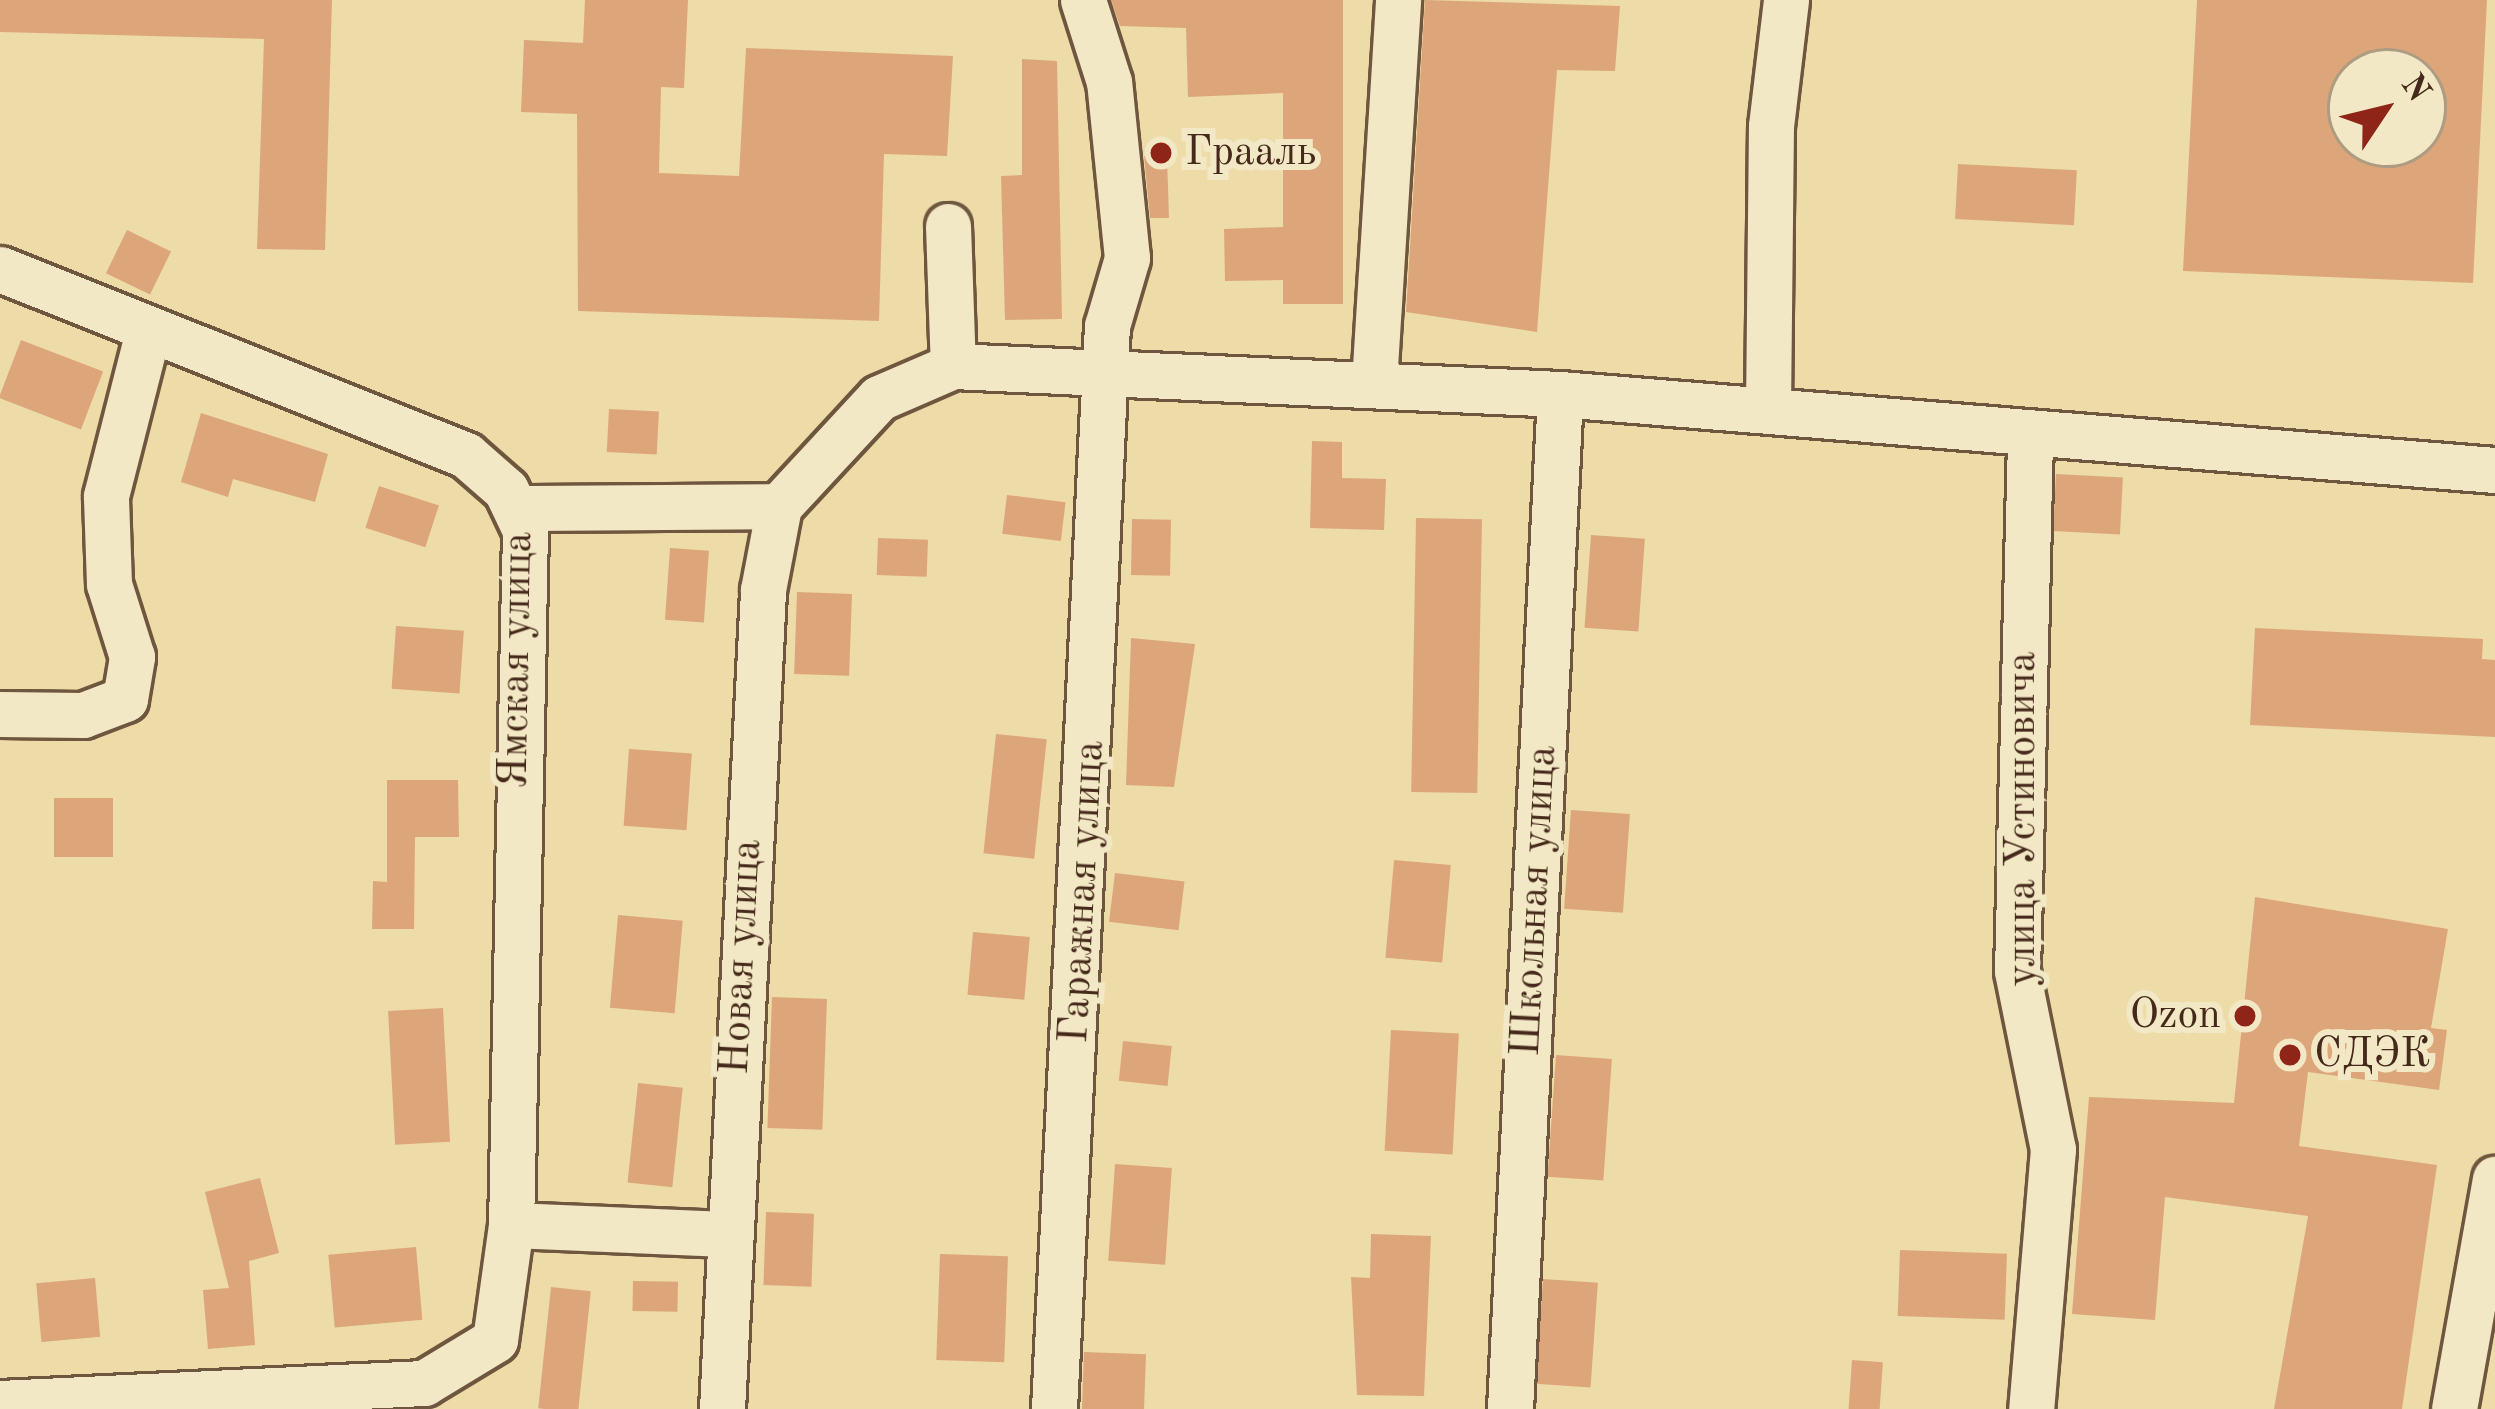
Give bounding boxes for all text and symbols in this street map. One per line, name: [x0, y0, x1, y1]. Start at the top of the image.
north arrow: [2327, 48, 2447, 168]
text: N: [2394, 69, 2435, 109]
place label: Грааль: [1185, 128, 1316, 178]
marker: Грааль: [1148, 140, 1174, 166]
street label: Ямская улица: [490, 531, 544, 789]
street label: улица Устиновича: [1998, 651, 2048, 987]
street label: Гаражная улица: [1050, 739, 1116, 1045]
street label: Школьная улица: [1502, 744, 1568, 1058]
street label: Новая улица: [711, 838, 773, 1076]
place label: Ozon: [2130, 991, 2221, 1041]
marker: Ozon: [2232, 1003, 2258, 1029]
place label: СДЭК: [2314, 1030, 2431, 1080]
marker: СДЭК: [2277, 1042, 2303, 1068]

